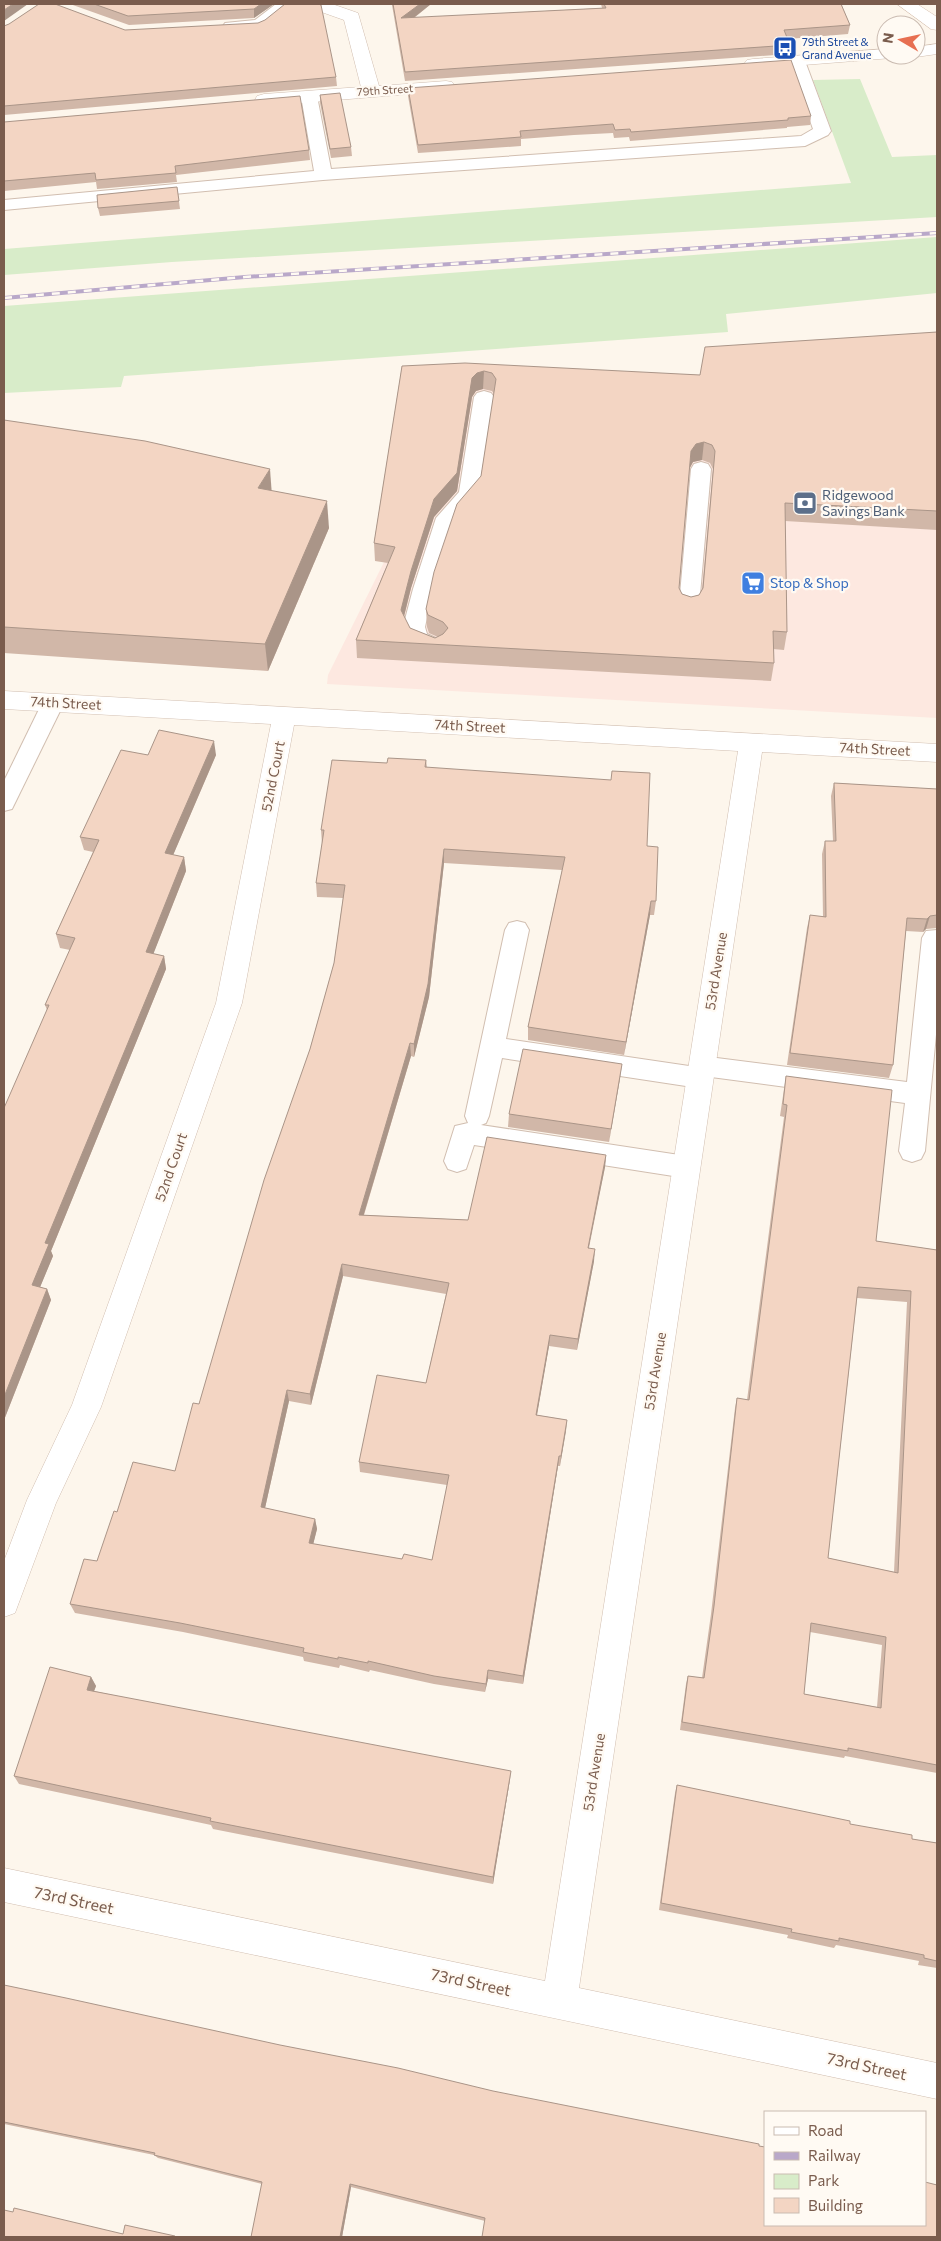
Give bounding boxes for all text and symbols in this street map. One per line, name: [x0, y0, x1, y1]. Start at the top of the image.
north arrow: [876, 15, 926, 65]
text: N: [878, 31, 897, 44]
bus stop icon: 79th Street & Grand Avenue: [772, 35, 798, 61]
place label: 79th Street & Grand Avenue: [802, 35, 872, 61]
street label: 79th Street: [356, 81, 414, 98]
place label: Ridgewood Savings Bank: [822, 486, 905, 519]
bank icon: Ridgewood Savings Bank: [792, 490, 818, 516]
supermarket icon: Stop & Shop: [740, 570, 766, 596]
place label: Stop & Shop: [770, 574, 849, 591]
street label: 74th Street: [30, 692, 102, 713]
street label: 74th Street: [434, 715, 506, 736]
street label: 74th Street: [839, 738, 911, 759]
street label: 52nd Court: [257, 739, 288, 813]
street label: 53rd Avenue: [701, 931, 730, 1011]
street label: 52nd Court: [151, 1130, 190, 1204]
street label: 53rd Avenue: [640, 1331, 669, 1411]
street label: 53rd Avenue: [579, 1732, 608, 1812]
street label: 73rd Street: [32, 1882, 116, 1917]
street label: 73rd Street: [429, 1964, 513, 1999]
street label: 73rd Street: [825, 2048, 909, 2083]
legend: [764, 2111, 926, 2226]
text: Road: [808, 2121, 843, 2139]
text: Railway: [808, 2146, 861, 2164]
text: Park: [808, 2171, 839, 2189]
text: Building: [808, 2196, 863, 2214]

